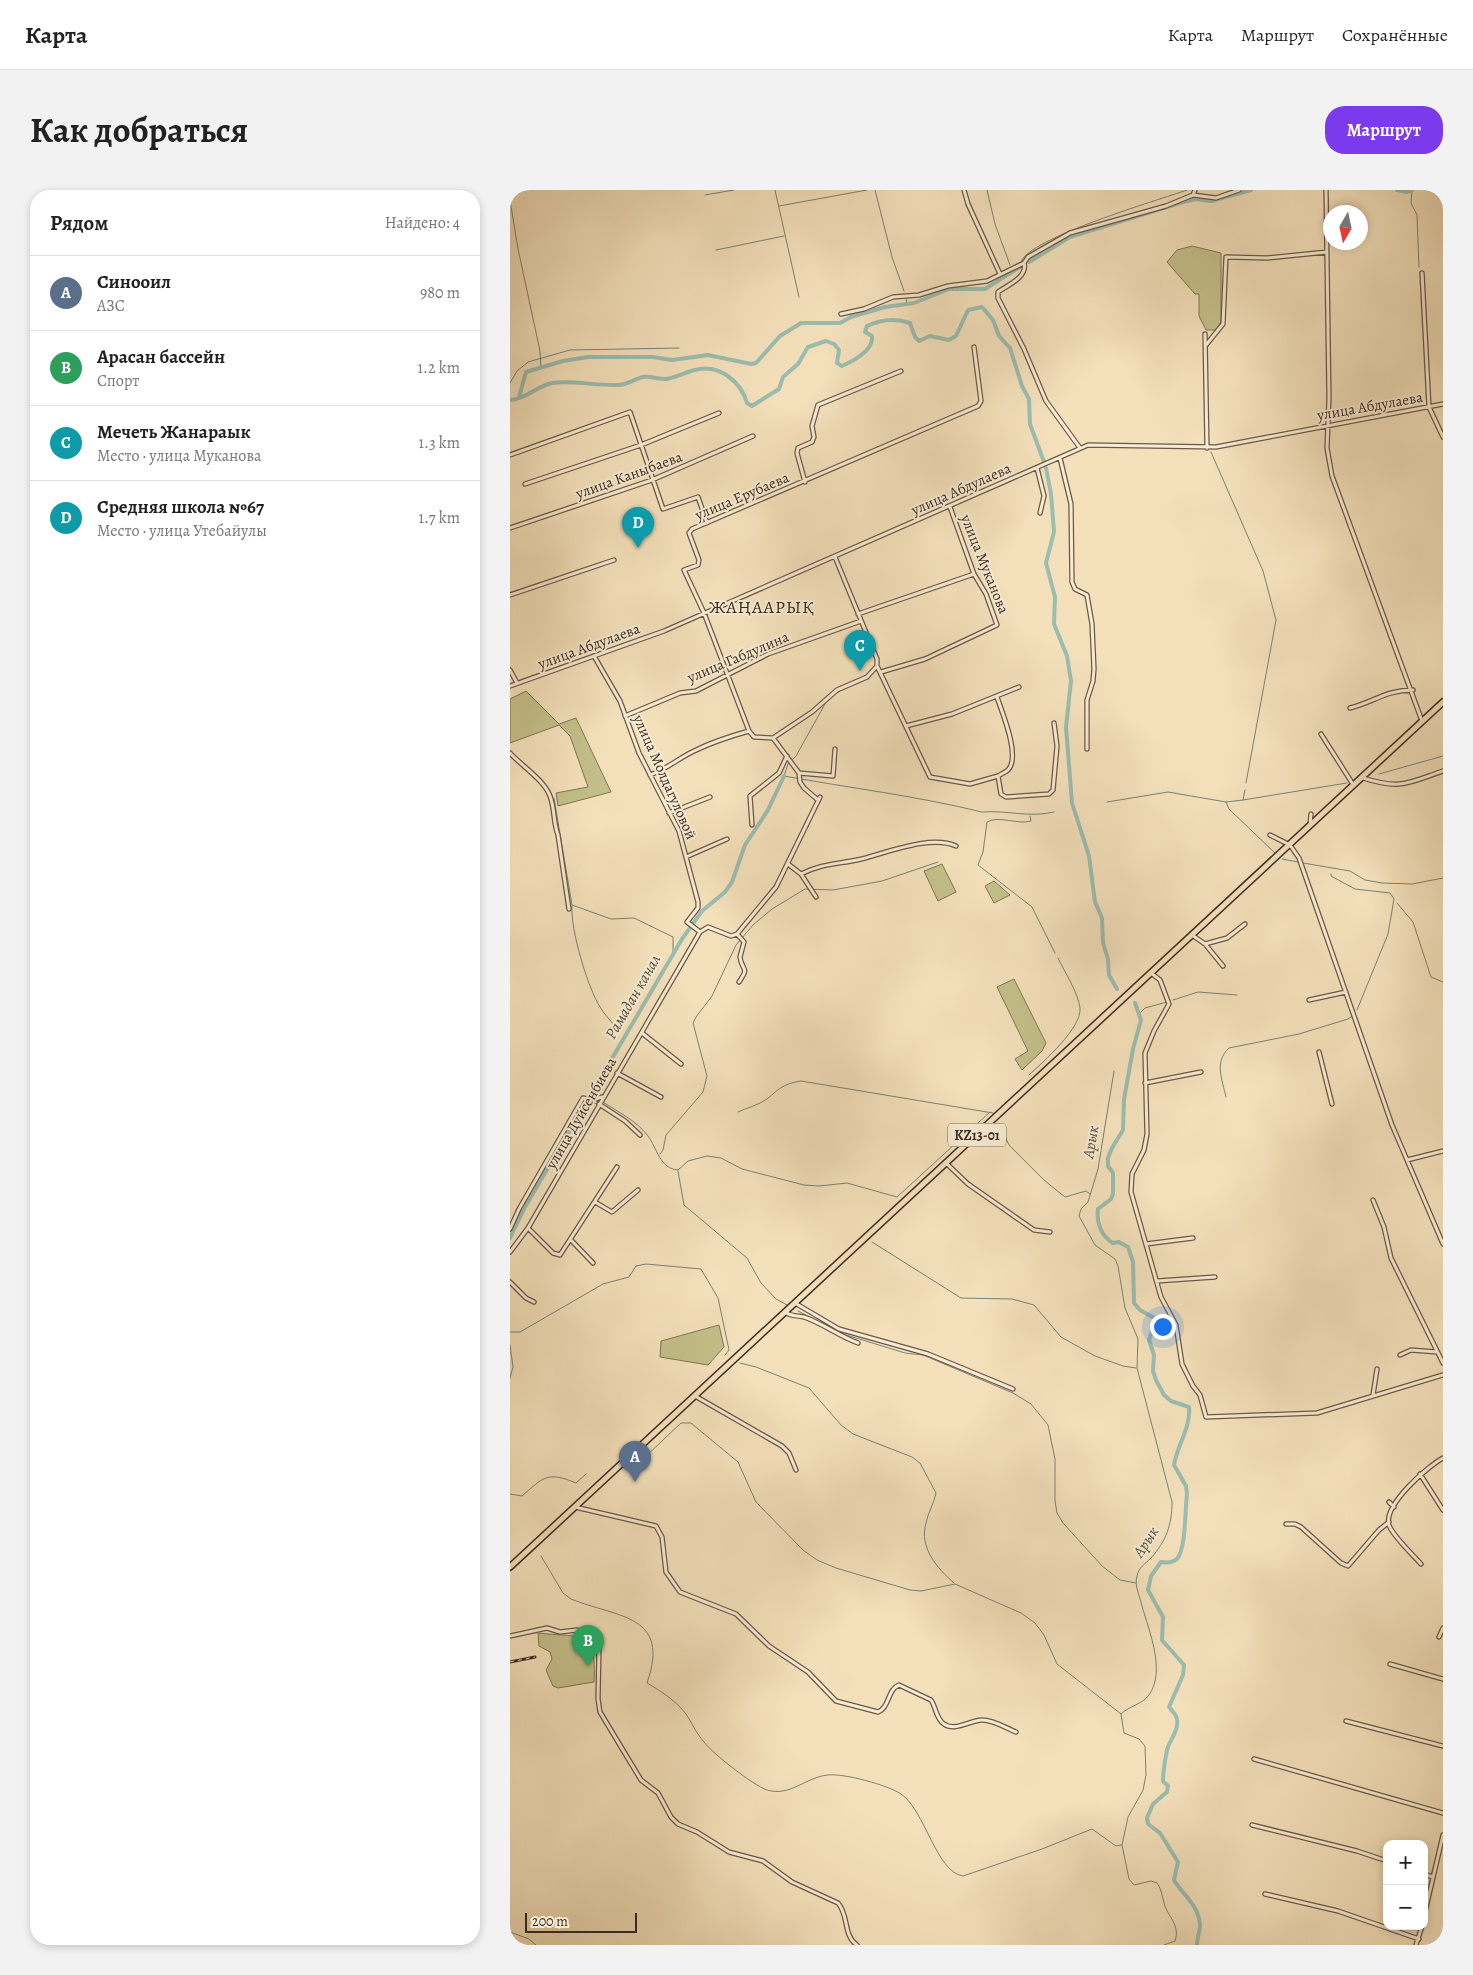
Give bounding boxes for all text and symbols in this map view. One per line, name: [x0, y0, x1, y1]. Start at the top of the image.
text: Карта: [25, 19, 87, 51]
text: Карта: [1168, 23, 1213, 47]
text: Маршрут: [1241, 23, 1314, 47]
text: Сохранённые: [1342, 23, 1448, 47]
text: Как добраться: [30, 106, 248, 154]
button: Маршрут: [1325, 106, 1443, 154]
north arrow: [1323, 205, 1368, 250]
text: Рядом: [50, 209, 108, 237]
text: Найдено: 4: [385, 212, 460, 234]
text: Синооил: [97, 269, 171, 295]
text: A: [61, 282, 71, 304]
text: 980 m: [420, 282, 460, 304]
text: АЗС: [97, 295, 125, 317]
text: Арасан бассейн: [97, 344, 225, 370]
text: B: [61, 357, 71, 379]
text: 1.2 km: [418, 357, 460, 379]
text: Спорт: [97, 370, 139, 392]
street label: улица Абдулаева: [1315, 387, 1425, 425]
text: Мечеть Жанараык: [97, 419, 251, 445]
text: C: [61, 432, 71, 454]
text: 1.3 km: [419, 432, 460, 454]
text: Место · улица Муканова: [97, 445, 261, 467]
street label: улица Каныбаева: [572, 446, 685, 504]
street label: улица Абдулаева: [907, 458, 1014, 520]
street label: улица Ерубаева: [691, 467, 792, 525]
text: Средняя школа №67: [97, 494, 264, 520]
text: D: [60, 507, 72, 529]
text: 1.7 km: [418, 507, 460, 529]
pin: D: [622, 507, 654, 548]
street label: улица Муканова: [956, 511, 1014, 617]
text: Место · улица Утебайулы: [97, 520, 267, 542]
district label: ЖАҢААРЫҚ: [709, 595, 815, 619]
street label: улица Абдулаева: [534, 618, 643, 674]
street label: улица Габдулина: [683, 627, 792, 688]
pin: C: [844, 630, 876, 671]
street label: улица Молдагуловой: [628, 711, 702, 843]
water label: Рамадан канал: [600, 950, 666, 1043]
street label: улица Дуйсенбиева: [540, 1053, 621, 1173]
road number: KZ13-01: [948, 1124, 1006, 1146]
water label: Арык: [1077, 1124, 1105, 1161]
your location: [1150, 1314, 1176, 1340]
pin: A: [619, 1441, 651, 1482]
water label: Арык: [1127, 1522, 1164, 1563]
pin: B: [572, 1625, 604, 1666]
map controls: [1383, 1840, 1428, 1930]
button: +: [1383, 1840, 1428, 1885]
button: −: [1383, 1885, 1428, 1930]
scale bar: [525, 1910, 638, 1933]
text: 200 m: [532, 1912, 568, 1931]

